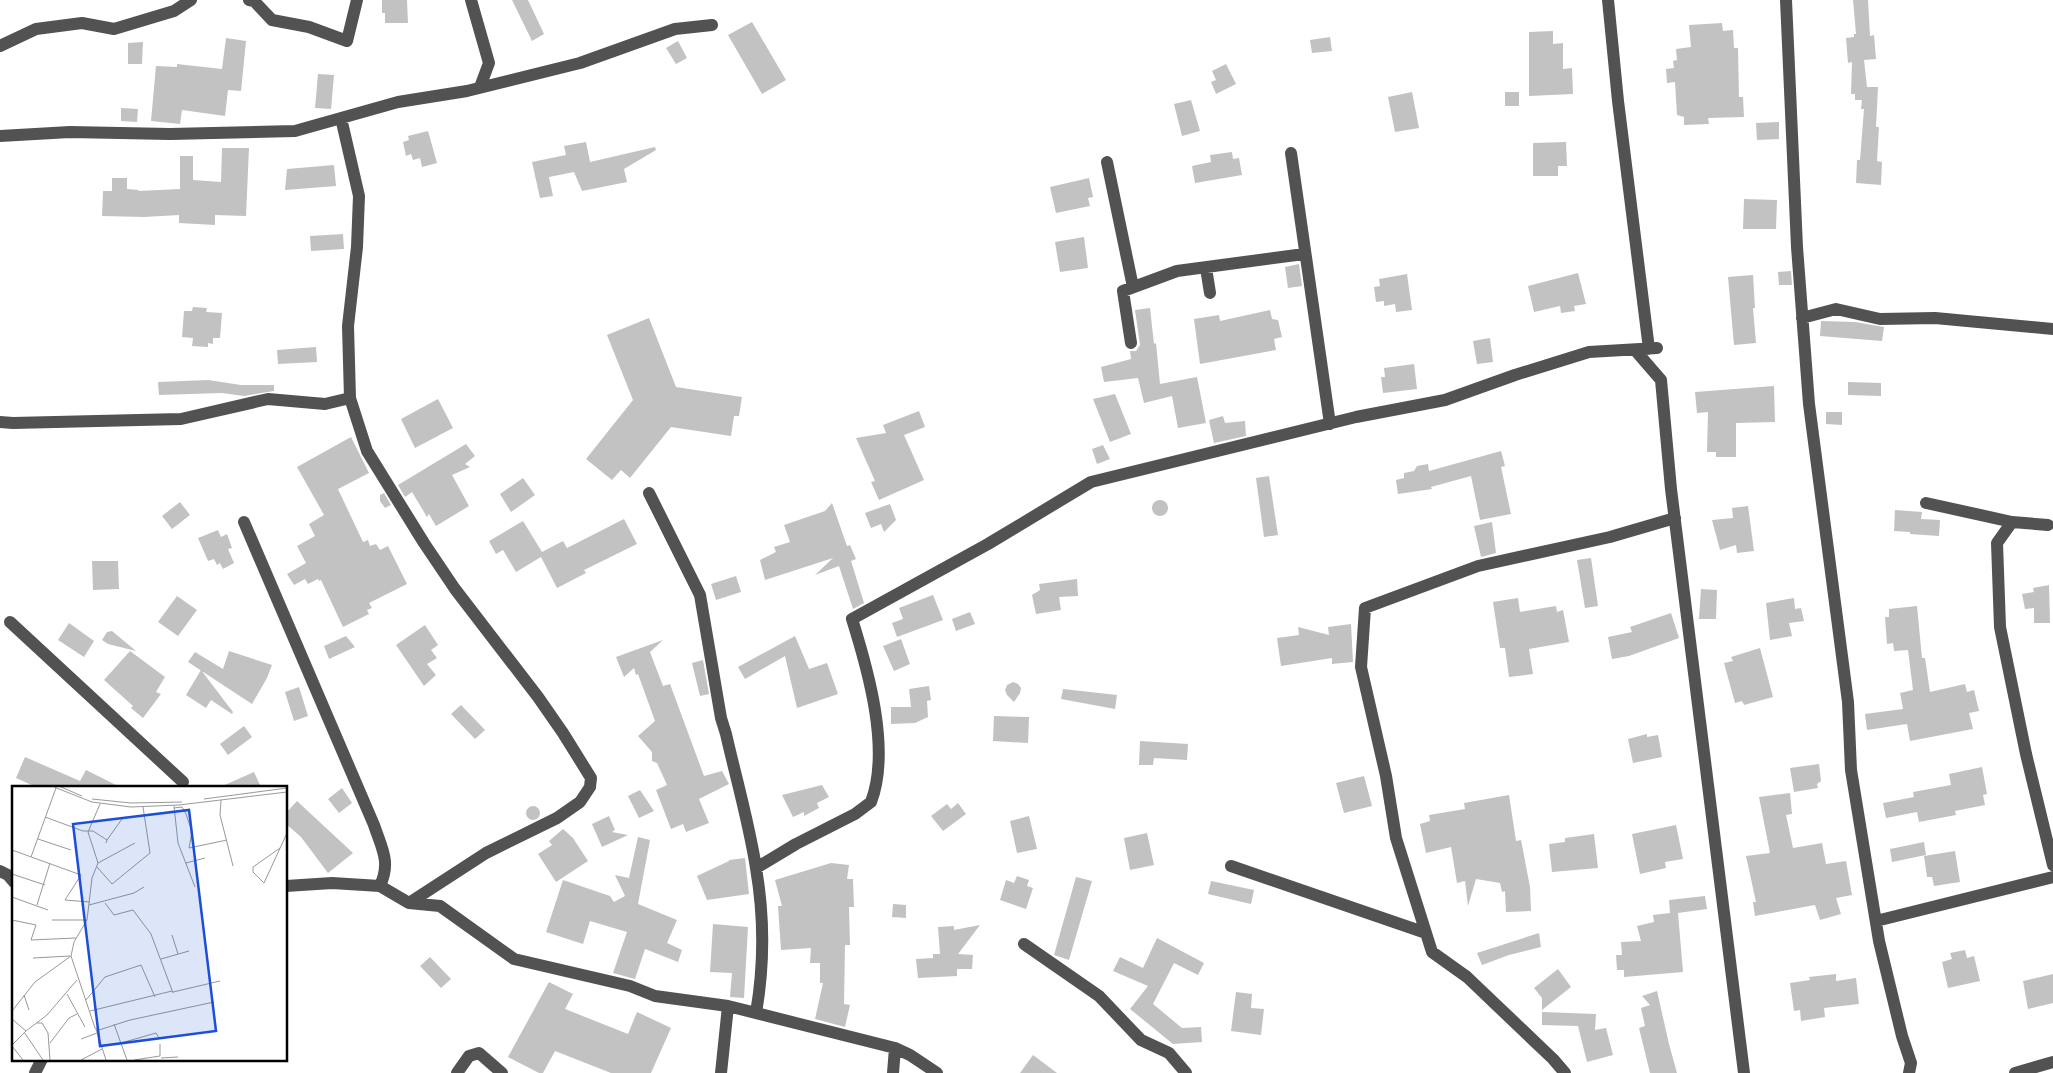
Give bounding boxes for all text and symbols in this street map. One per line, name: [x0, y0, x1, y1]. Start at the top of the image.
inset map: [12, 786, 288, 1060]

